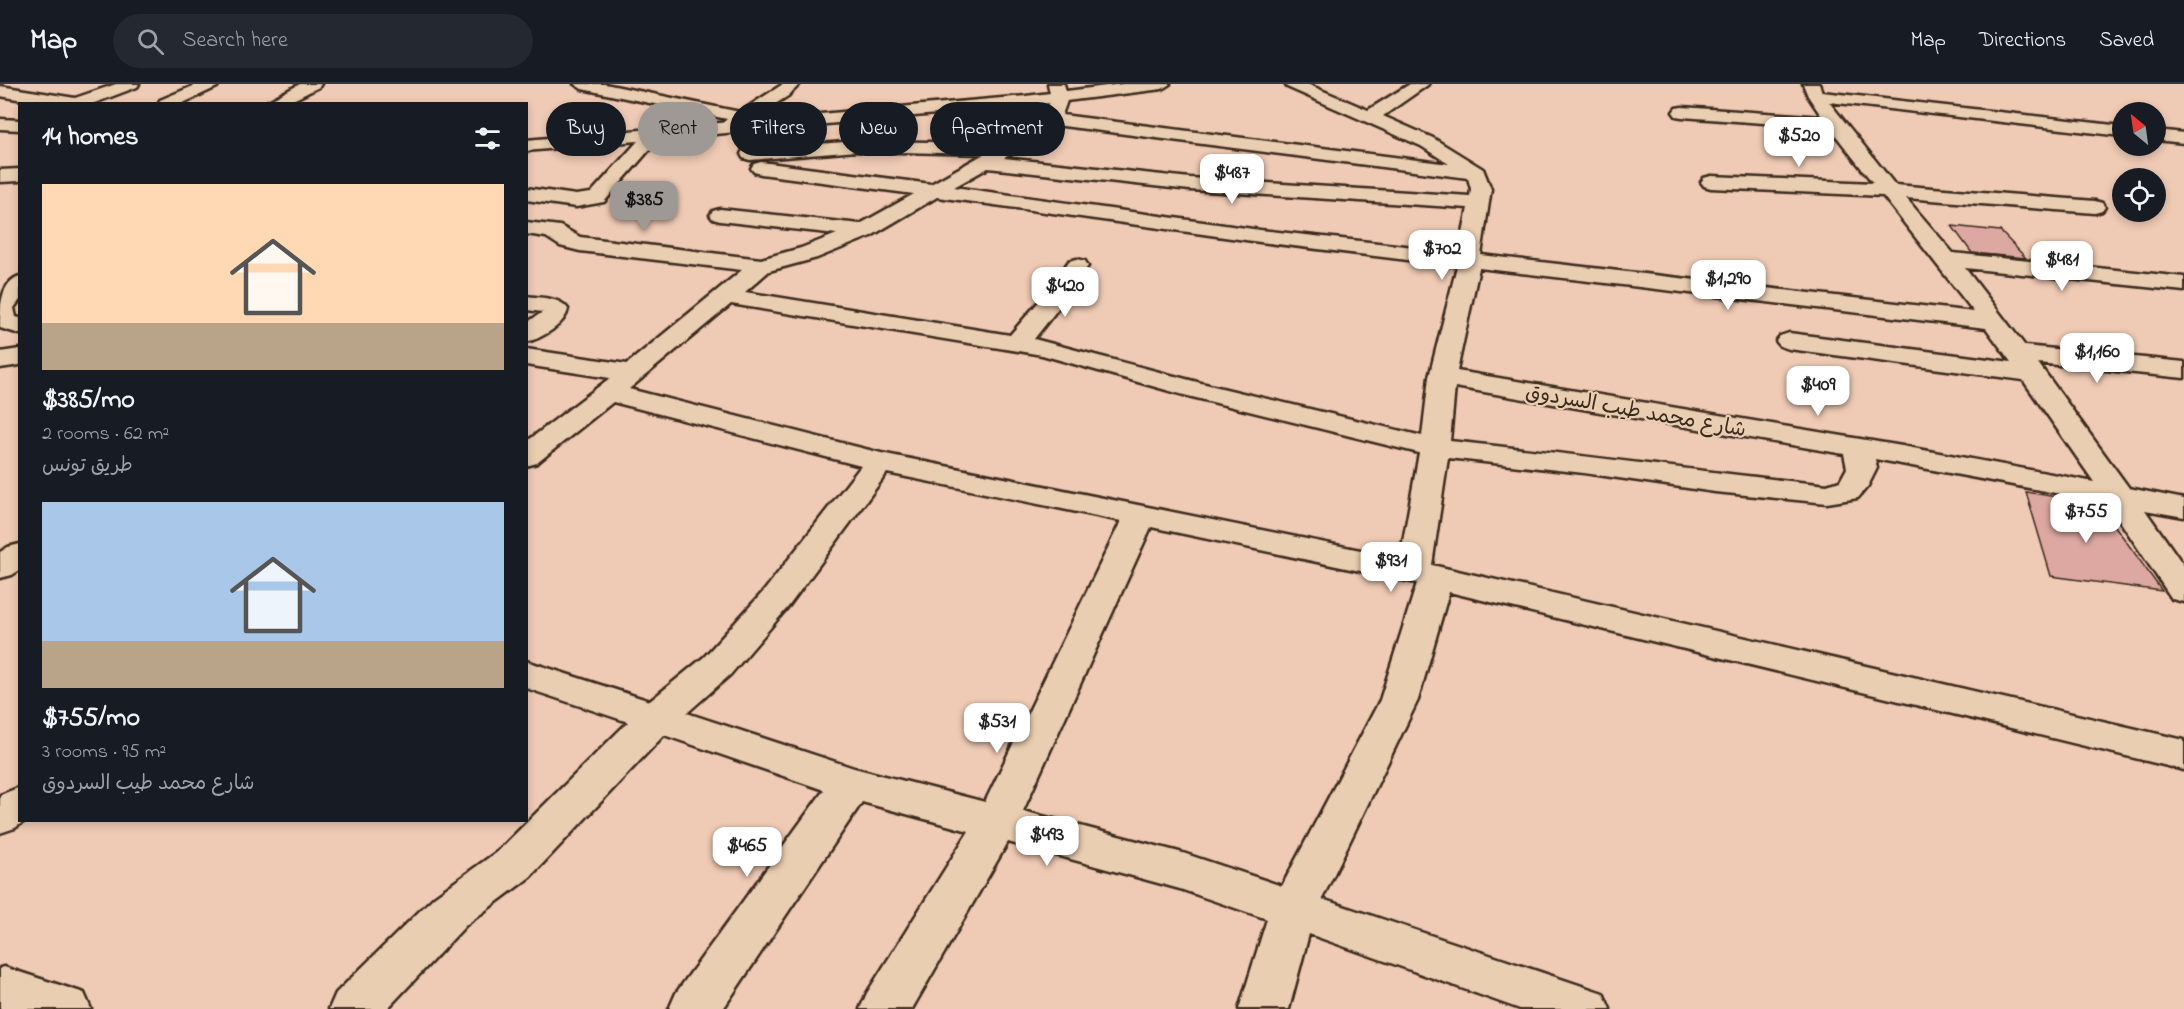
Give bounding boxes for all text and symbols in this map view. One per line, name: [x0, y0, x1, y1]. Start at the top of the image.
search box: [113, 14, 533, 68]
text: Map: [30, 21, 77, 62]
icon: search: [134, 25, 167, 58]
text: Search here: [182, 25, 288, 57]
text: Map: [1910, 26, 1946, 56]
text: Directions: [1979, 26, 2066, 56]
text: Saved: [2099, 26, 2154, 56]
chip: Buy: [546, 102, 626, 156]
chip: Rent: [638, 102, 718, 156]
chip: Filters: [730, 102, 827, 156]
chip: New: [839, 102, 918, 156]
chip: Apartment: [930, 102, 1065, 156]
north arrow: [2112, 102, 2166, 156]
map controls: [2112, 102, 2166, 222]
pin: $520: [1763, 117, 1835, 168]
text: 14 homes: [42, 119, 138, 157]
icon: filters: [471, 122, 504, 155]
text: $520: [1778, 122, 1820, 151]
pin: $487: [1196, 154, 1268, 205]
text: $487: [1214, 159, 1250, 188]
button: locate: [2112, 168, 2166, 222]
pin: $385: [608, 181, 680, 232]
text: $385: [624, 186, 664, 215]
icon: home: [219, 223, 327, 331]
pin: $702: [1406, 230, 1478, 281]
text: $702: [1423, 235, 1461, 264]
pin: $481: [2026, 241, 2098, 292]
text: $481: [2045, 246, 2079, 275]
pin: $1,290: [1679, 260, 1777, 311]
text: $1,290: [1705, 265, 1751, 294]
pin: $420: [1029, 267, 1101, 318]
text: $420: [1046, 272, 1084, 301]
pin: $1,160: [2048, 333, 2146, 384]
text: $1,160: [2074, 338, 2120, 367]
pin: $409: [1782, 366, 1854, 417]
text: $409: [1801, 371, 1836, 400]
street label: شارع محمد طيب السردوق: [1523, 378, 1748, 446]
text: $385/mo: [42, 382, 135, 420]
text: 2 rooms · 62 m²: [42, 420, 169, 449]
text: طريق تونس: [42, 452, 133, 481]
pin: $755: [2050, 493, 2122, 544]
text: $755: [2064, 498, 2108, 527]
icon: home: [219, 541, 327, 649]
pin: $931: [1355, 542, 1427, 593]
text: $931: [1375, 547, 1407, 576]
text: $755/mo: [42, 700, 140, 738]
pin: $531: [961, 703, 1033, 754]
text: $531: [978, 708, 1016, 737]
text: 3 rooms · 95 m²: [42, 738, 166, 767]
text: شارع محمد طيب السردوق: [42, 770, 255, 799]
pin: $493: [1011, 816, 1083, 867]
text: $493: [1030, 821, 1064, 850]
pin: $465: [711, 827, 783, 878]
text: $465: [727, 832, 767, 861]

